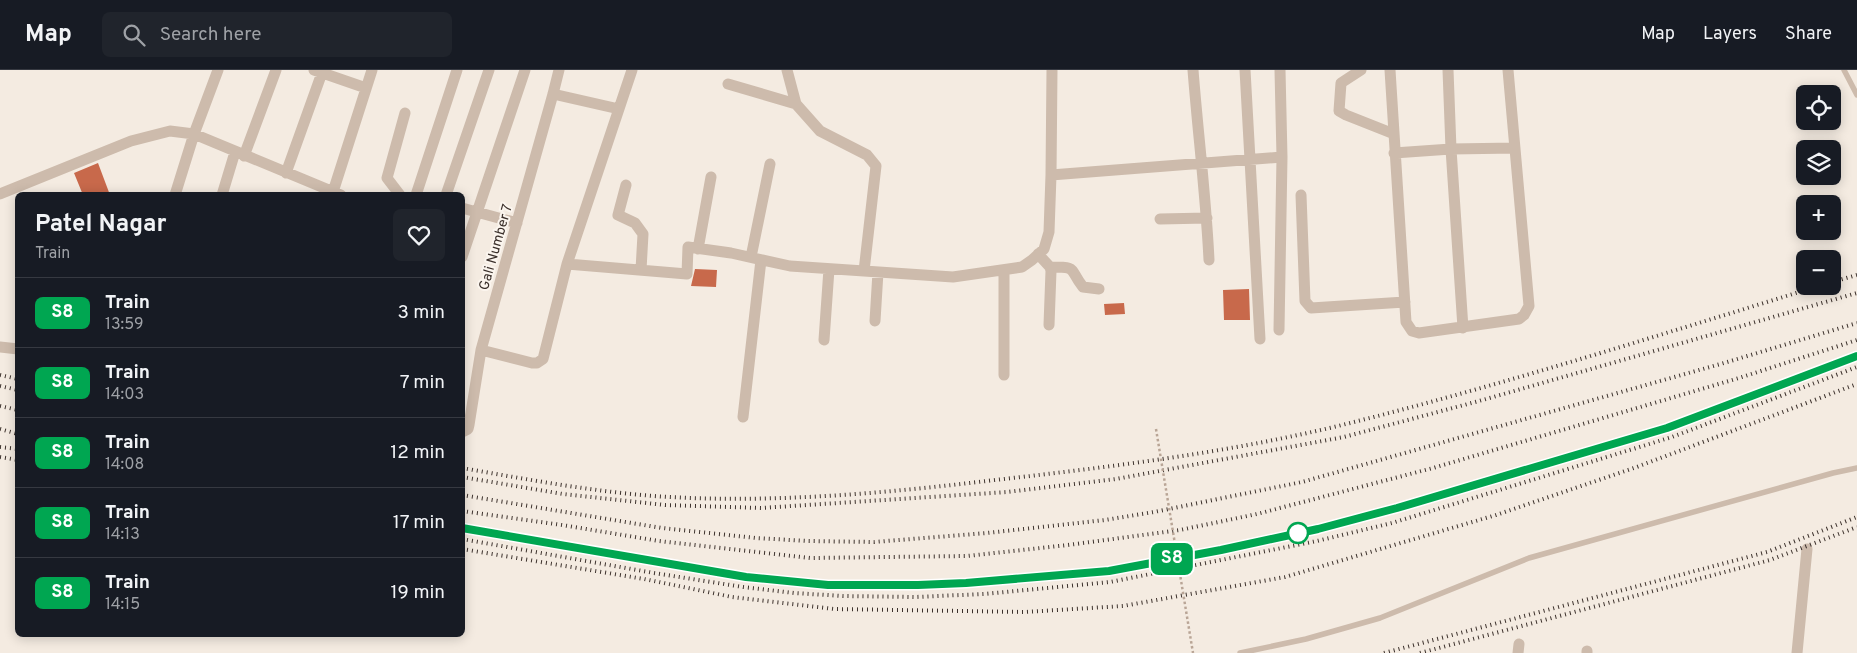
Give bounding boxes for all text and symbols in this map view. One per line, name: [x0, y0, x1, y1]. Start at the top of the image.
search box: [102, 12, 452, 57]
text: Map: [25, 20, 72, 50]
icon: search: [120, 21, 148, 49]
text: Search here: [160, 23, 261, 47]
text: Map: [1641, 23, 1675, 46]
text: Layers: [1703, 23, 1757, 46]
text: Share: [1785, 23, 1832, 46]
map controls: [1796, 85, 1841, 295]
button: locate: [1796, 85, 1841, 130]
button: layers: [1796, 140, 1841, 185]
button: +: [1796, 195, 1841, 240]
street label: Gali Number 7: [476, 203, 517, 292]
button: heart: [393, 209, 445, 261]
text: Patel Nagar: [35, 210, 167, 240]
text: Train: [35, 244, 70, 264]
button: −: [1796, 250, 1841, 295]
text: Train: [105, 291, 150, 315]
text: S8: [51, 301, 74, 324]
text: 3 min: [397, 301, 445, 325]
text: 13:59: [105, 315, 144, 335]
text: Train: [105, 361, 150, 385]
text: S8: [51, 371, 74, 394]
text: 7 min: [400, 371, 445, 395]
text: 14:03: [105, 385, 144, 405]
text: Train: [105, 431, 150, 455]
text: S8: [51, 441, 74, 464]
text: 12 min: [390, 441, 445, 465]
text: 14:08: [105, 455, 144, 475]
text: Train: [105, 501, 150, 525]
text: S8: [51, 511, 74, 534]
text: 17 min: [393, 511, 445, 535]
unlabelled marker: [1287, 522, 1309, 544]
text: 14:13: [105, 525, 140, 545]
line badge: S8: [1150, 543, 1194, 575]
text: S8: [1161, 547, 1183, 570]
text: Train: [105, 571, 150, 595]
text: S8: [51, 581, 74, 604]
text: 19 min: [390, 581, 445, 605]
text: 14:15: [105, 595, 140, 615]

